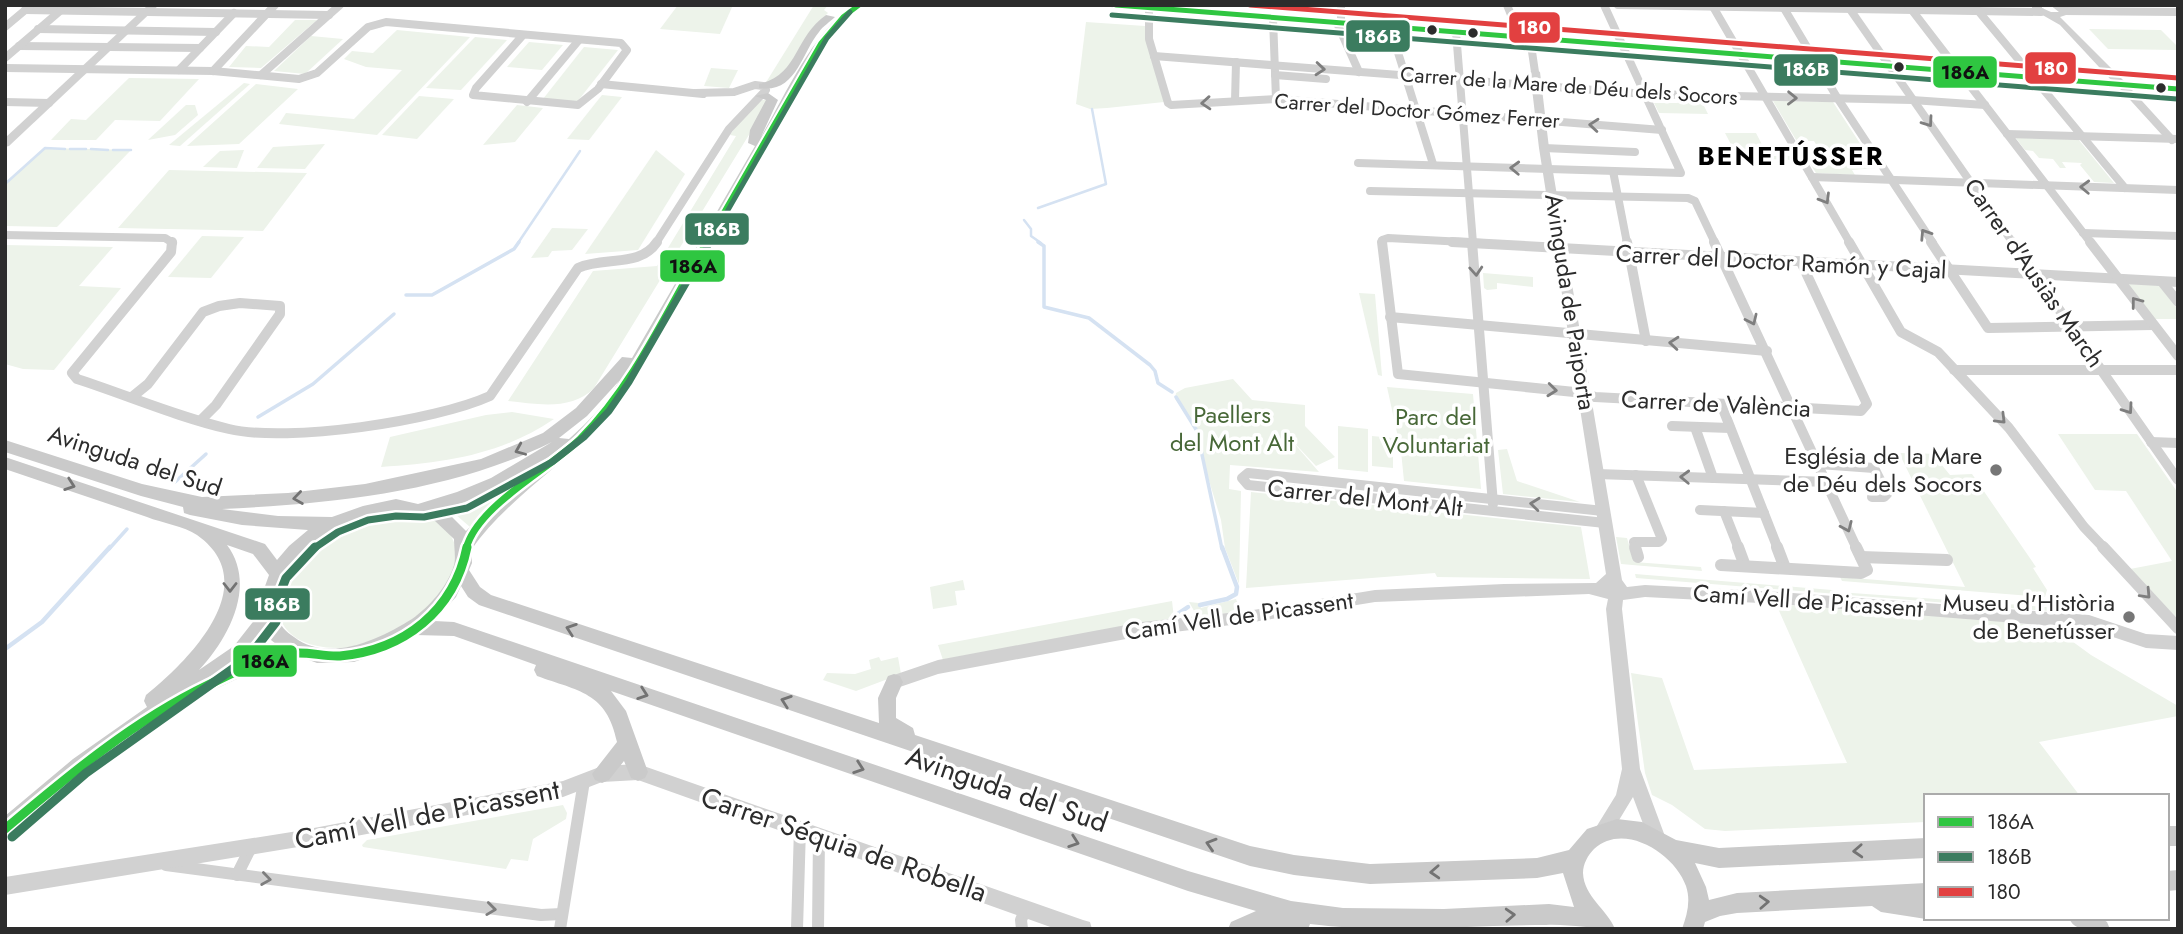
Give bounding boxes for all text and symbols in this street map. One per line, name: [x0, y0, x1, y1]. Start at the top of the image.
line badge: 180: [1508, 11, 1561, 44]
text: 180: [1517, 14, 1551, 41]
line badge: 186B: [1345, 19, 1411, 53]
text: 186B: [1355, 23, 1401, 50]
unlabelled marker: [1425, 23, 1439, 37]
unlabelled marker: [1466, 26, 1480, 40]
line badge: 180: [2024, 51, 2077, 85]
line badge: 186B: [1773, 53, 1839, 87]
line badge: 186A: [1932, 55, 1998, 89]
text: 180: [2034, 55, 2068, 82]
text: 186B: [1783, 56, 1829, 83]
street label: Carrer de la Mare de Déu dels Socors: [1399, 59, 1739, 113]
text: 186A: [1941, 59, 1989, 86]
unlabelled marker: [1892, 60, 1906, 74]
one-way arrow: [1315, 61, 1326, 76]
unlabelled marker: [2154, 81, 2168, 95]
street label: Carrer del Doctor Gómez Ferrer: [1273, 86, 1561, 136]
one-way arrow: [1786, 90, 1797, 105]
one-way arrow: [1200, 95, 1211, 110]
one-way arrow: [1920, 114, 1932, 127]
one-way arrow: [1588, 118, 1599, 133]
district label: BENETÚSSER: [1697, 137, 1885, 175]
one-way arrow: [1509, 160, 1520, 175]
street label: Carrer d'Ausiàs March: [1956, 171, 2113, 375]
one-way arrow: [2079, 179, 2090, 194]
street label: Avinguda de Paiporta: [1536, 191, 1605, 413]
one-way arrow: [1817, 191, 1830, 204]
line badge: 186B: [684, 212, 750, 246]
text: 186B: [694, 216, 740, 243]
one-way arrow: [1921, 228, 1934, 241]
street label: Carrer del Doctor Ramón y Cajal: [1615, 235, 1947, 288]
line badge: 186A: [659, 249, 726, 283]
text: 186A: [669, 253, 717, 280]
one-way arrow: [1468, 266, 1483, 277]
one-way arrow: [2132, 297, 2144, 310]
one-way arrow: [1744, 313, 1758, 325]
one-way arrow: [1668, 336, 1679, 351]
street label: Carrer de València: [1620, 381, 1812, 426]
one-way arrow: [1546, 382, 1558, 397]
park label: Paellers del Mont Alt: [1170, 397, 1294, 460]
park label: Parc del Voluntariat: [1383, 399, 1490, 462]
one-way arrow: [2120, 401, 2132, 414]
one-way arrow: [1992, 411, 2005, 424]
street label: Avinguda del Sud: [44, 416, 227, 505]
place label: Església de la Mare de Déu dels Socors: [1783, 438, 1982, 501]
one-way arrow: [515, 442, 527, 456]
marker: Església de la Mare de Déu dels Socors: [1988, 462, 2004, 478]
one-way arrow: [1679, 469, 1690, 484]
street label: Carrer del Mont Alt: [1266, 470, 1465, 525]
one-way arrow: [63, 477, 75, 491]
one-way arrow: [292, 490, 304, 505]
one-way arrow: [1529, 496, 1541, 511]
one-way arrow: [1839, 520, 1853, 532]
street label: Camí Vell de Picassent: [1692, 575, 1924, 626]
one-way arrow: [222, 582, 238, 593]
street label: Camí Vell de Picassent: [1122, 582, 1356, 649]
place label: Museu d'Història de Benetússer: [1943, 585, 2116, 648]
one-way arrow: [2137, 586, 2150, 599]
line badge: 186B: [244, 587, 311, 621]
text: 186B: [254, 591, 300, 618]
marker: Museu d'Història de Benetússer: [2121, 609, 2137, 625]
one-way arrow: [565, 623, 577, 637]
line badge: 186A: [232, 644, 298, 678]
text: 186A: [241, 648, 289, 675]
one-way arrow: [637, 686, 649, 700]
one-way arrow: [780, 695, 793, 709]
street label: Avinguda del Sud: [900, 736, 1113, 843]
one-way arrow: [852, 760, 864, 774]
street label: Camí Vell de Picassent: [291, 769, 563, 860]
street label: Carrer Séquia de Robella: [695, 776, 992, 913]
legend: [1924, 794, 2169, 920]
text: 186A: [1987, 807, 2034, 837]
one-way arrow: [1067, 834, 1079, 848]
one-way arrow: [1205, 838, 1217, 853]
text: 186B: [1987, 842, 2032, 872]
one-way arrow: [1852, 844, 1863, 859]
one-way arrow: [1429, 865, 1440, 880]
one-way arrow: [260, 871, 272, 886]
text: 180: [1987, 877, 2021, 907]
one-way arrow: [1758, 894, 1769, 909]
one-way arrow: [485, 901, 497, 916]
one-way arrow: [1505, 908, 1516, 923]

